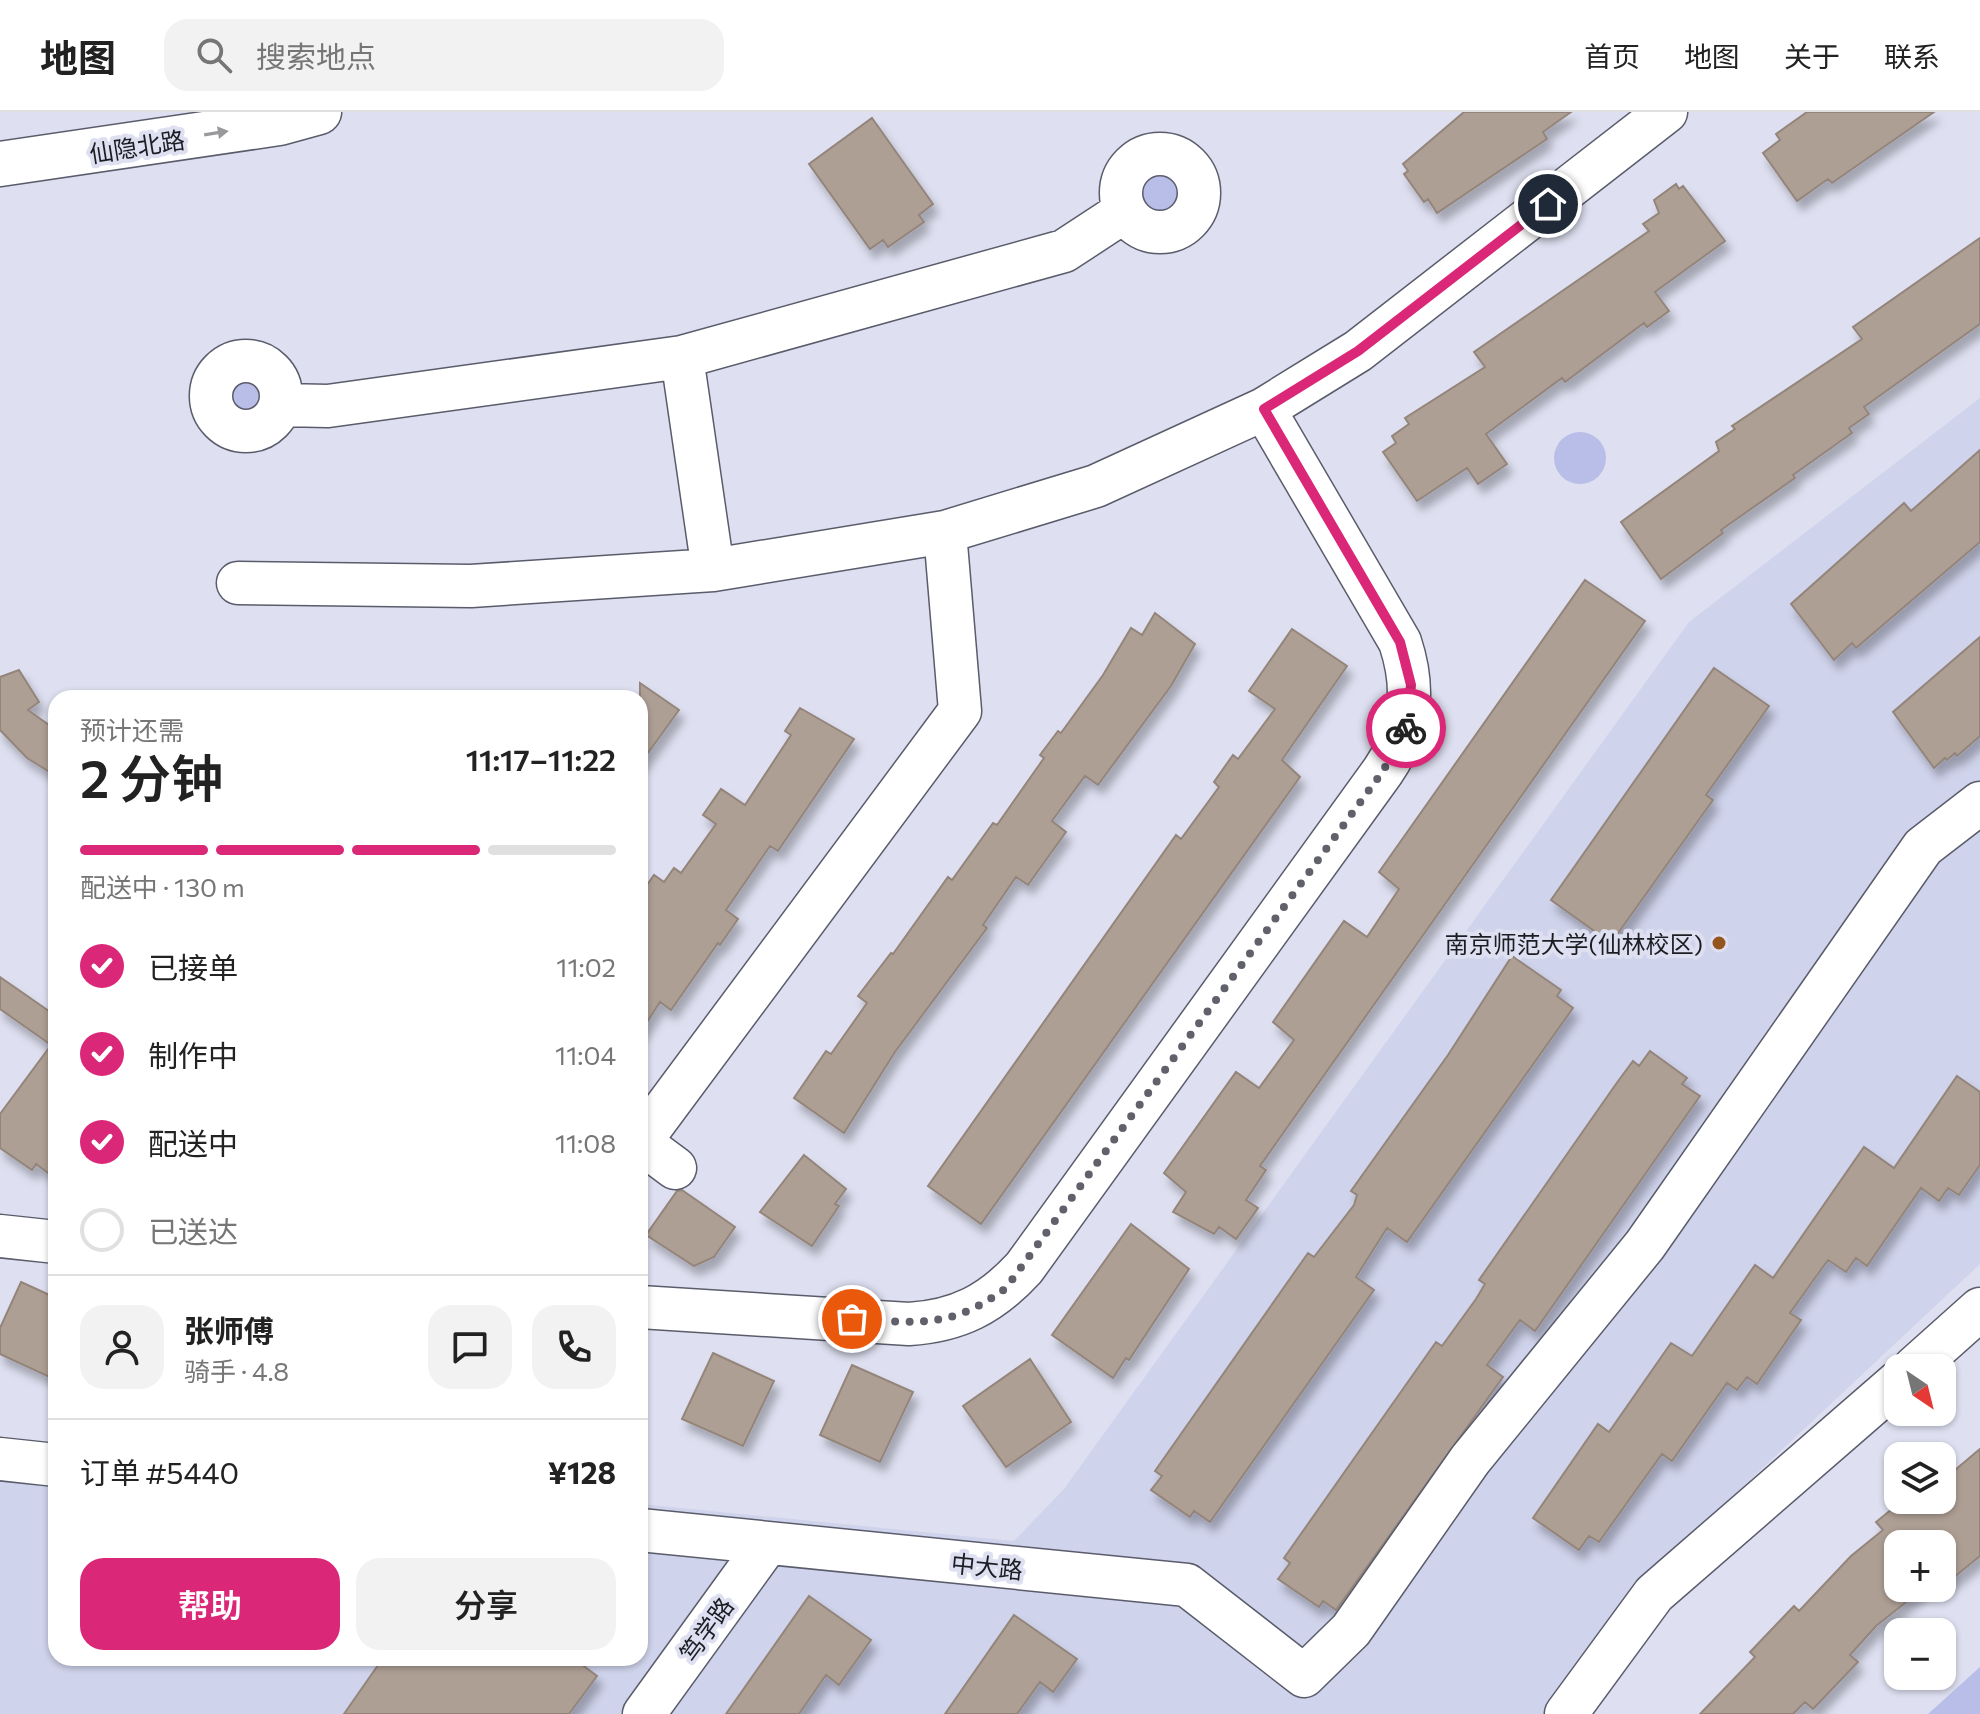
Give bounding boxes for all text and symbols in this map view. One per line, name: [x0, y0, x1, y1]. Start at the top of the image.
search box: [164, 19, 724, 91]
text: 地图: [40, 33, 116, 80]
icon: search: [192, 33, 236, 77]
text: 搜索地点: [256, 37, 376, 74]
text: 首页: [1584, 39, 1640, 73]
text: 地图: [1684, 39, 1740, 73]
text: 关于: [1784, 39, 1840, 73]
text: 联系: [1884, 39, 1940, 73]
street label: 仙隐北路: [87, 124, 187, 168]
one-way arrow: [204, 126, 229, 139]
pin: [1514, 170, 1582, 238]
icon: home: [1526, 182, 1570, 226]
courier: [1366, 688, 1446, 768]
icon: bike: [1384, 706, 1428, 750]
text: 预计还需: [80, 714, 184, 745]
text: 11:17–11:22: [466, 740, 616, 777]
text: 2 分钟: [80, 745, 223, 809]
text: 配送中 · 130 m: [80, 871, 245, 902]
place label: 南京师范大学(仙林校区): [1445, 929, 1703, 958]
marker: 南京师范大学(仙林校区): [1710, 934, 1728, 952]
icon: check: [80, 944, 124, 988]
text: 已接单: [148, 948, 238, 985]
text: 11:02: [556, 951, 616, 982]
icon: check: [80, 1032, 124, 1076]
text: 制作中: [148, 1036, 238, 1073]
text: 11:04: [555, 1039, 616, 1070]
icon: check: [80, 1120, 124, 1164]
text: 配送中: [148, 1124, 238, 1161]
text: 11:08: [555, 1127, 616, 1158]
text: 已送达: [148, 1212, 238, 1249]
pin: [818, 1285, 886, 1353]
icon: bag: [830, 1297, 874, 1341]
button: person: [80, 1305, 164, 1389]
button: chat: [428, 1305, 512, 1389]
button: phone: [532, 1305, 616, 1389]
text: 张师傅: [184, 1311, 274, 1348]
north arrow: [1884, 1354, 1956, 1426]
map controls: [1884, 1354, 1956, 1690]
text: 骑手 · 4.8: [184, 1355, 289, 1386]
button: layers: [1884, 1442, 1956, 1514]
text: 订单 #5440: [80, 1453, 239, 1490]
text: ¥128: [548, 1453, 616, 1490]
button: +: [1884, 1530, 1956, 1602]
street label: 中大路: [950, 1548, 1024, 1584]
button: 帮助: [80, 1558, 340, 1650]
button: 分享: [356, 1558, 616, 1650]
street label: 笃学路: [673, 1591, 739, 1667]
button: −: [1884, 1618, 1956, 1690]

